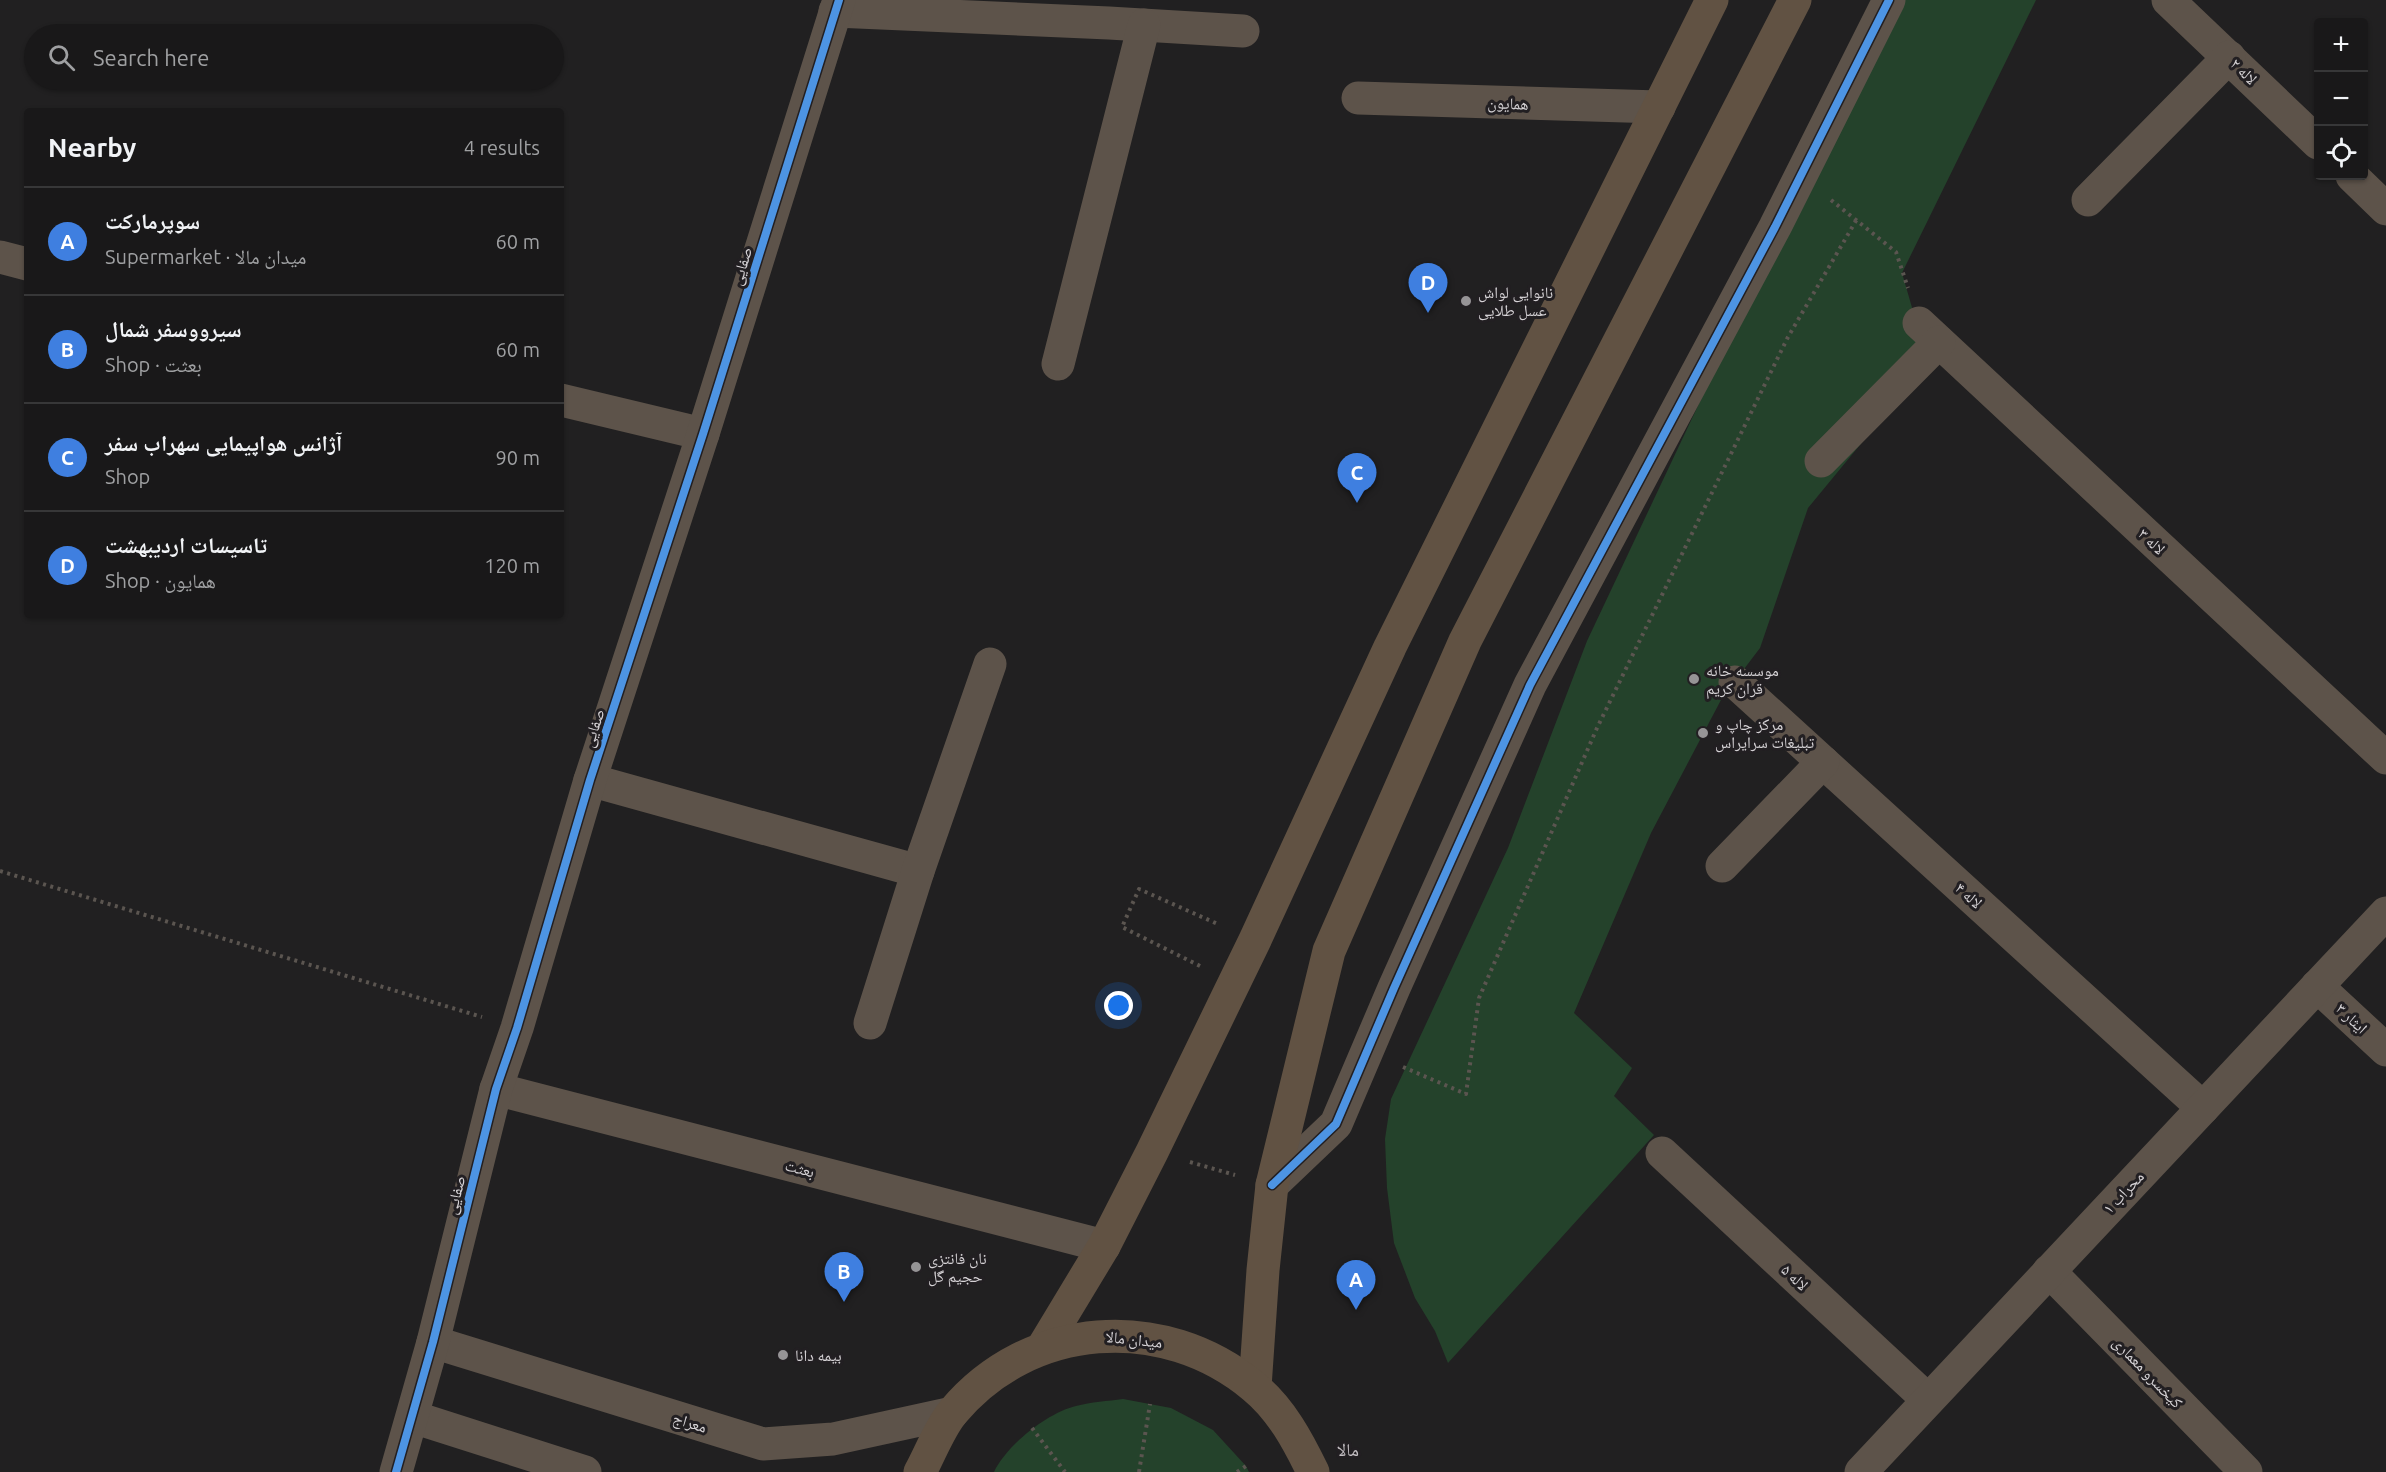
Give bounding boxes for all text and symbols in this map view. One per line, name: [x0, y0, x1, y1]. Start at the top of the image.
map controls: [2314, 18, 2368, 180]
button: +: [2314, 18, 2368, 72]
search box: [24, 24, 564, 90]
icon: search: [45, 41, 78, 74]
text: Search here: [93, 45, 209, 70]
street label: لاله ۲: [2227, 54, 2261, 88]
button: −: [2314, 72, 2368, 126]
street label: همایون: [1487, 93, 1529, 115]
button: locate: [2314, 126, 2368, 180]
text: Nearby: [48, 133, 136, 162]
text: 4 results: [464, 136, 540, 159]
text: سوپرمارکت: [105, 208, 200, 233]
text: A: [60, 230, 75, 253]
text: 60 m: [496, 230, 540, 253]
text: Supermarket · میدان مالا: [105, 245, 307, 268]
street label: صفایی: [727, 245, 757, 288]
pin: D: [1408, 264, 1448, 313]
place label: نانوایی لواش عسل طلایی: [1478, 283, 1553, 321]
marker: نانوایی لواش عسل طلایی: [1459, 294, 1473, 308]
text: سیرووسفر شمال: [105, 316, 242, 341]
text: B: [61, 338, 74, 361]
text: 60 m: [496, 338, 540, 361]
text: Shop · بعثت: [105, 353, 202, 376]
text: آژانس هواپیمایی سهراب سفر: [105, 430, 342, 455]
text: C: [61, 446, 74, 469]
text: 90 m: [496, 446, 540, 469]
pin: C: [1338, 454, 1376, 503]
text: Shop: [105, 465, 150, 488]
street label: لاله ۳: [2135, 524, 2169, 558]
text: تاسیسات اردیبهشت: [105, 532, 267, 557]
text: D: [60, 554, 75, 577]
text: 120 m: [484, 554, 540, 577]
text: Shop · همایون: [105, 569, 216, 592]
place label: موسسه خانه قران کریم: [1706, 661, 1779, 699]
marker: موسسه خانه قران کریم: [1687, 672, 1701, 686]
street label: صفایی: [578, 707, 610, 750]
place label: مرکز چاپ و تبلیغات سرایراس: [1715, 715, 1815, 753]
marker: مرکز چاپ و تبلیغات سرایراس: [1696, 726, 1710, 740]
street label: لاله ۴: [1952, 878, 1986, 912]
your location: [1104, 991, 1133, 1020]
street label: ایثار ۳: [2332, 999, 2371, 1038]
street label: بعثت: [783, 1155, 817, 1181]
street label: محراب ۱: [2099, 1167, 2148, 1218]
street label: صفایی: [442, 1174, 470, 1217]
place label: نان فانتزی حجیم گل: [928, 1249, 987, 1287]
pin: B: [824, 1252, 864, 1302]
marker: نان فانتزی حجیم گل: [909, 1260, 923, 1274]
pin: A: [1336, 1260, 1376, 1310]
street label: لاله ۵: [1778, 1260, 1812, 1294]
street label: میدان مالا: [1104, 1327, 1163, 1353]
street label: کیخسرو معماری: [2108, 1333, 2187, 1413]
place label: بیمه دانا: [795, 1346, 842, 1364]
marker: بیمه دانا: [776, 1348, 790, 1362]
street label: معراج: [670, 1408, 709, 1438]
district label: مالا: [1337, 1439, 1359, 1459]

